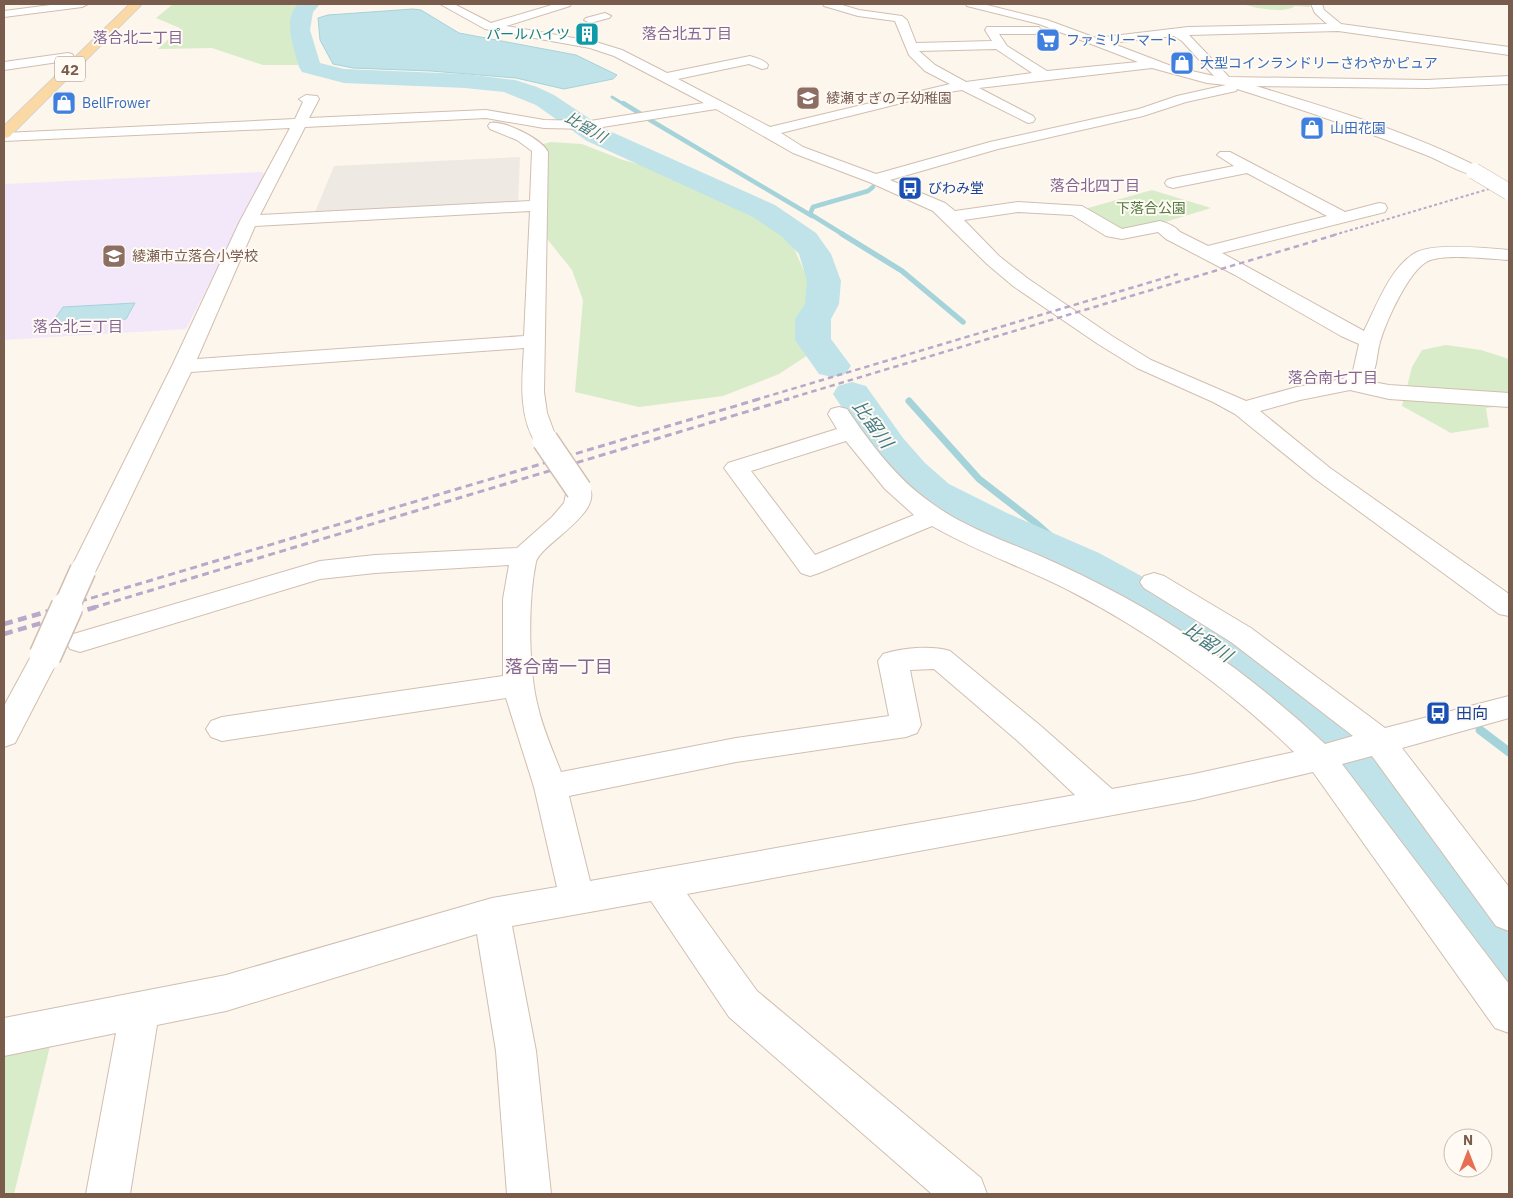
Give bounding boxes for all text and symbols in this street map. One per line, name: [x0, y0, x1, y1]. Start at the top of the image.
building icon: パールハイツ: [574, 21, 600, 47]
district label: 落合北五丁目: [642, 24, 732, 43]
place label: パールハイツ: [486, 25, 570, 43]
supermarket icon: ファミリーマート: [1035, 27, 1061, 53]
district label: 落合北二丁目: [93, 28, 183, 47]
place label: ファミリーマート: [1066, 31, 1178, 49]
shop icon: 大型コインランドリーさわやかピュア: [1169, 50, 1195, 76]
place label: 大型コインランドリーさわやかピュア: [1200, 54, 1438, 72]
road number: 42: [55, 56, 85, 82]
school or university icon: 綾瀬すぎの子幼稚園: [795, 85, 821, 111]
place label: 綾瀬すぎの子幼稚園: [826, 89, 952, 107]
shop icon: BellFrower: [51, 90, 77, 116]
place label: BellFrower: [82, 94, 150, 112]
water label: 比留川: [562, 108, 612, 147]
shop icon: 山田花園: [1299, 115, 1325, 141]
place label: 山田花園: [1330, 119, 1386, 137]
bus stop icon: びわみ堂: [897, 175, 923, 201]
district label: 落合北四丁目: [1050, 176, 1140, 195]
place label: びわみ堂: [928, 179, 984, 197]
park label: 下落合公園: [1116, 199, 1186, 217]
school or university icon: 綾瀬市立落合小学校: [101, 243, 127, 269]
place label: 綾瀬市立落合小学校: [132, 247, 258, 265]
district label: 落合北三丁目: [33, 317, 123, 336]
district label: 落合南七丁目: [1288, 368, 1378, 387]
water label: 比留川: [848, 395, 899, 454]
water label: 比留川: [1179, 617, 1238, 668]
district label: 落合南一丁目: [505, 655, 613, 678]
bus stop icon: 田向: [1425, 700, 1451, 726]
place label: 田向: [1456, 703, 1488, 723]
north arrow: [1443, 1128, 1493, 1178]
text: N: [1463, 1131, 1473, 1149]

